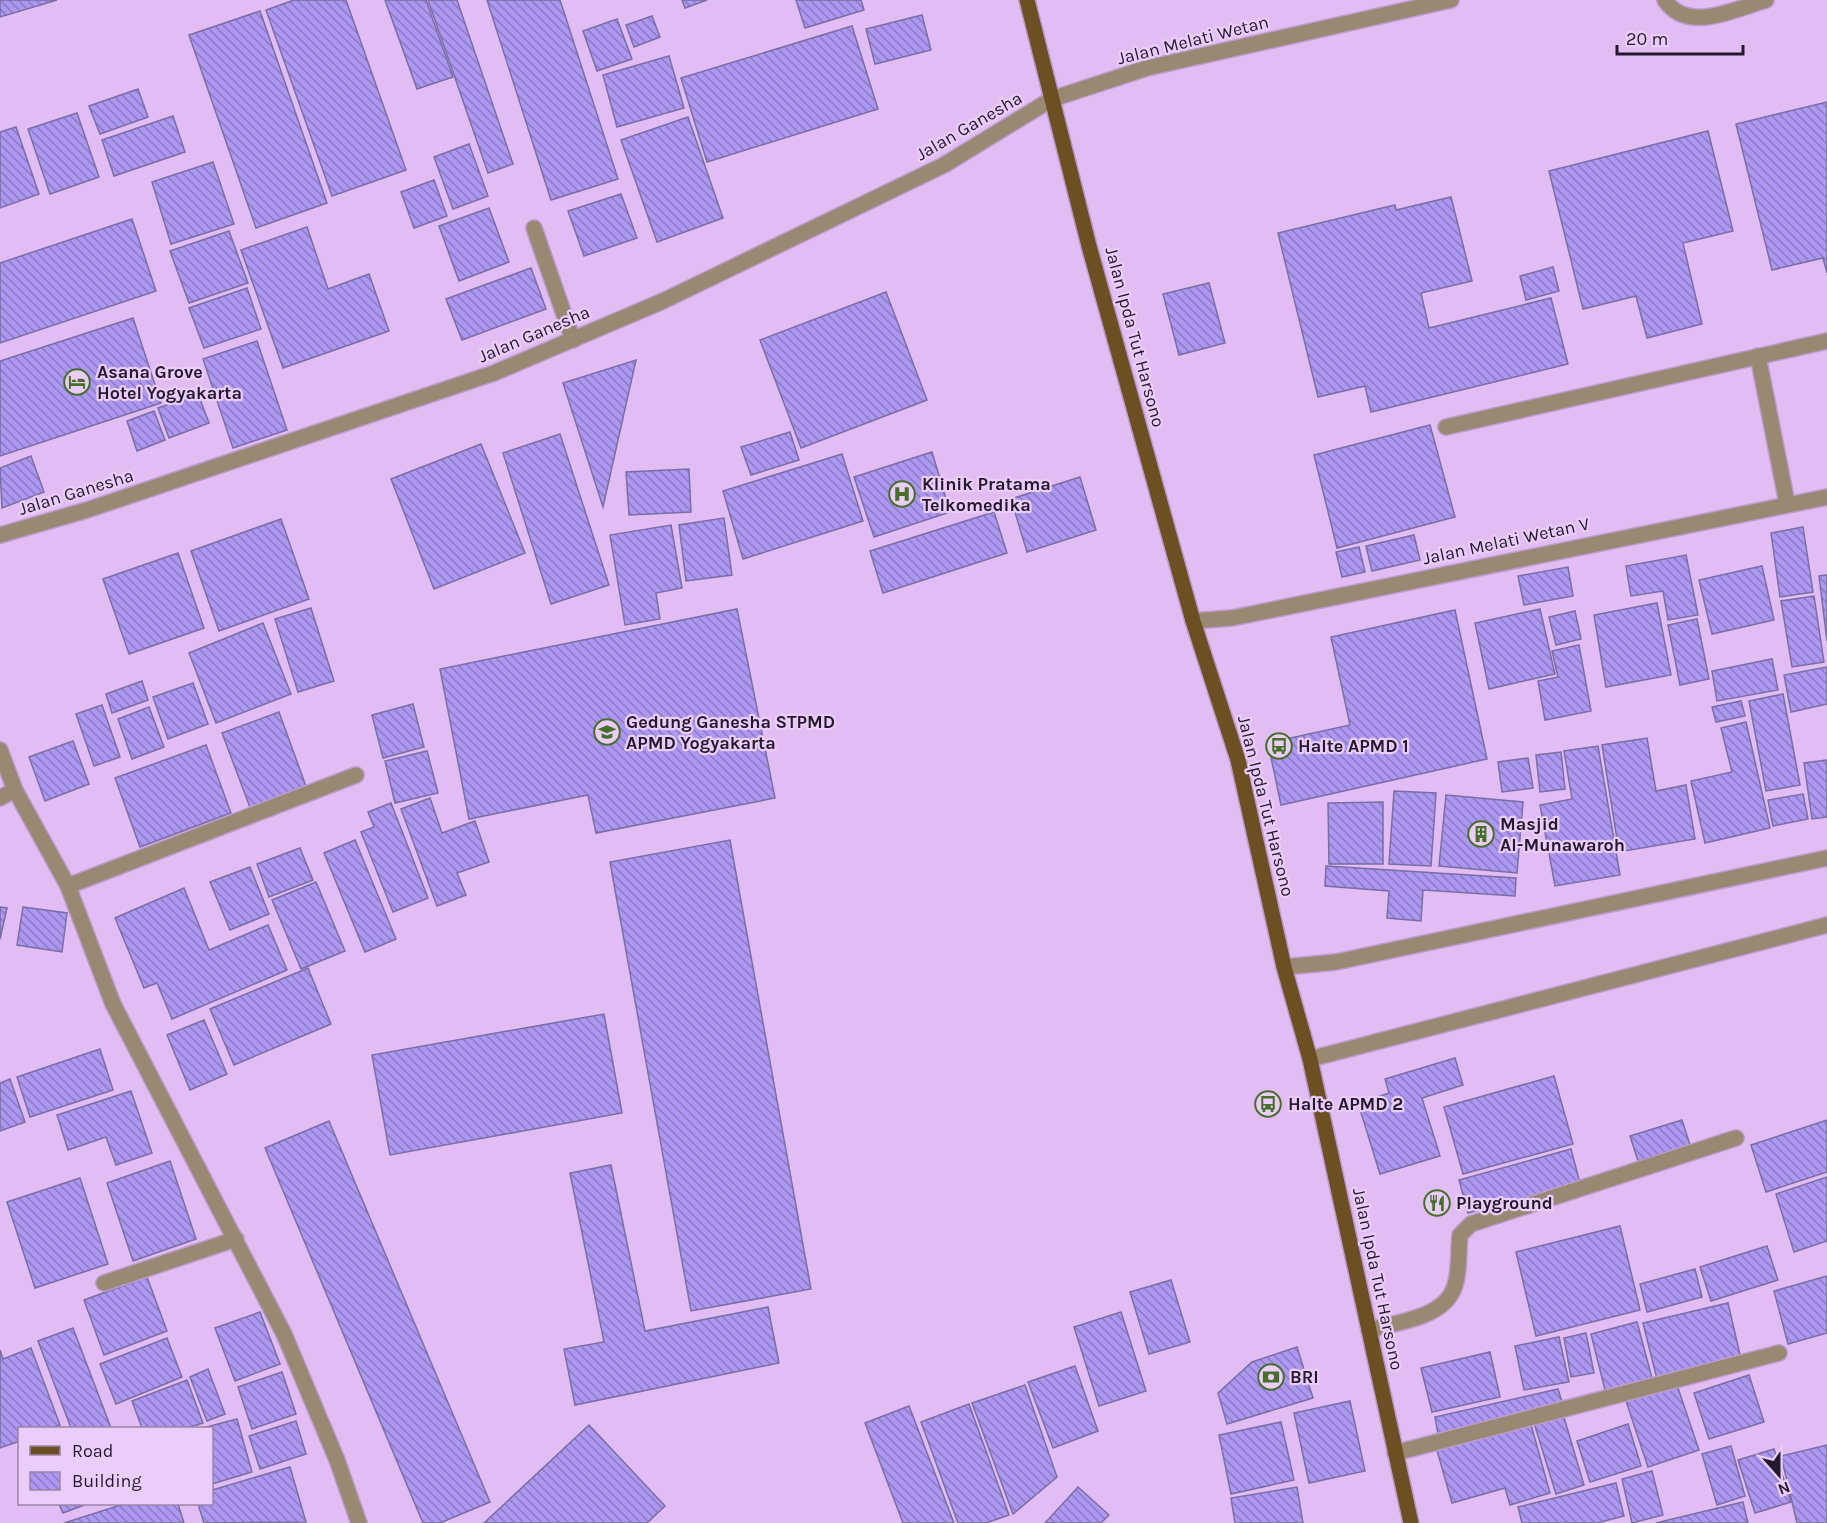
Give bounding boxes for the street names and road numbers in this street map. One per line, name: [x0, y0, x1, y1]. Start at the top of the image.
street label: Jalan Melati Wetan: [1115, 11, 1271, 69]
street label: Jalan Ganesha: [912, 87, 1026, 165]
street label: Jalan Ipda Tut Harsono: [1100, 244, 1170, 430]
street label: Jalan Ganesha: [475, 301, 593, 367]
street label: Jalan Ganesha: [16, 464, 136, 520]
street label: Jalan Melati Wetan V: [1421, 513, 1591, 569]
street label: Jalan Ipda Tut Harsono: [1233, 713, 1299, 899]
street label: Jalan Ipda Tut Harsono: [1348, 1186, 1408, 1372]

